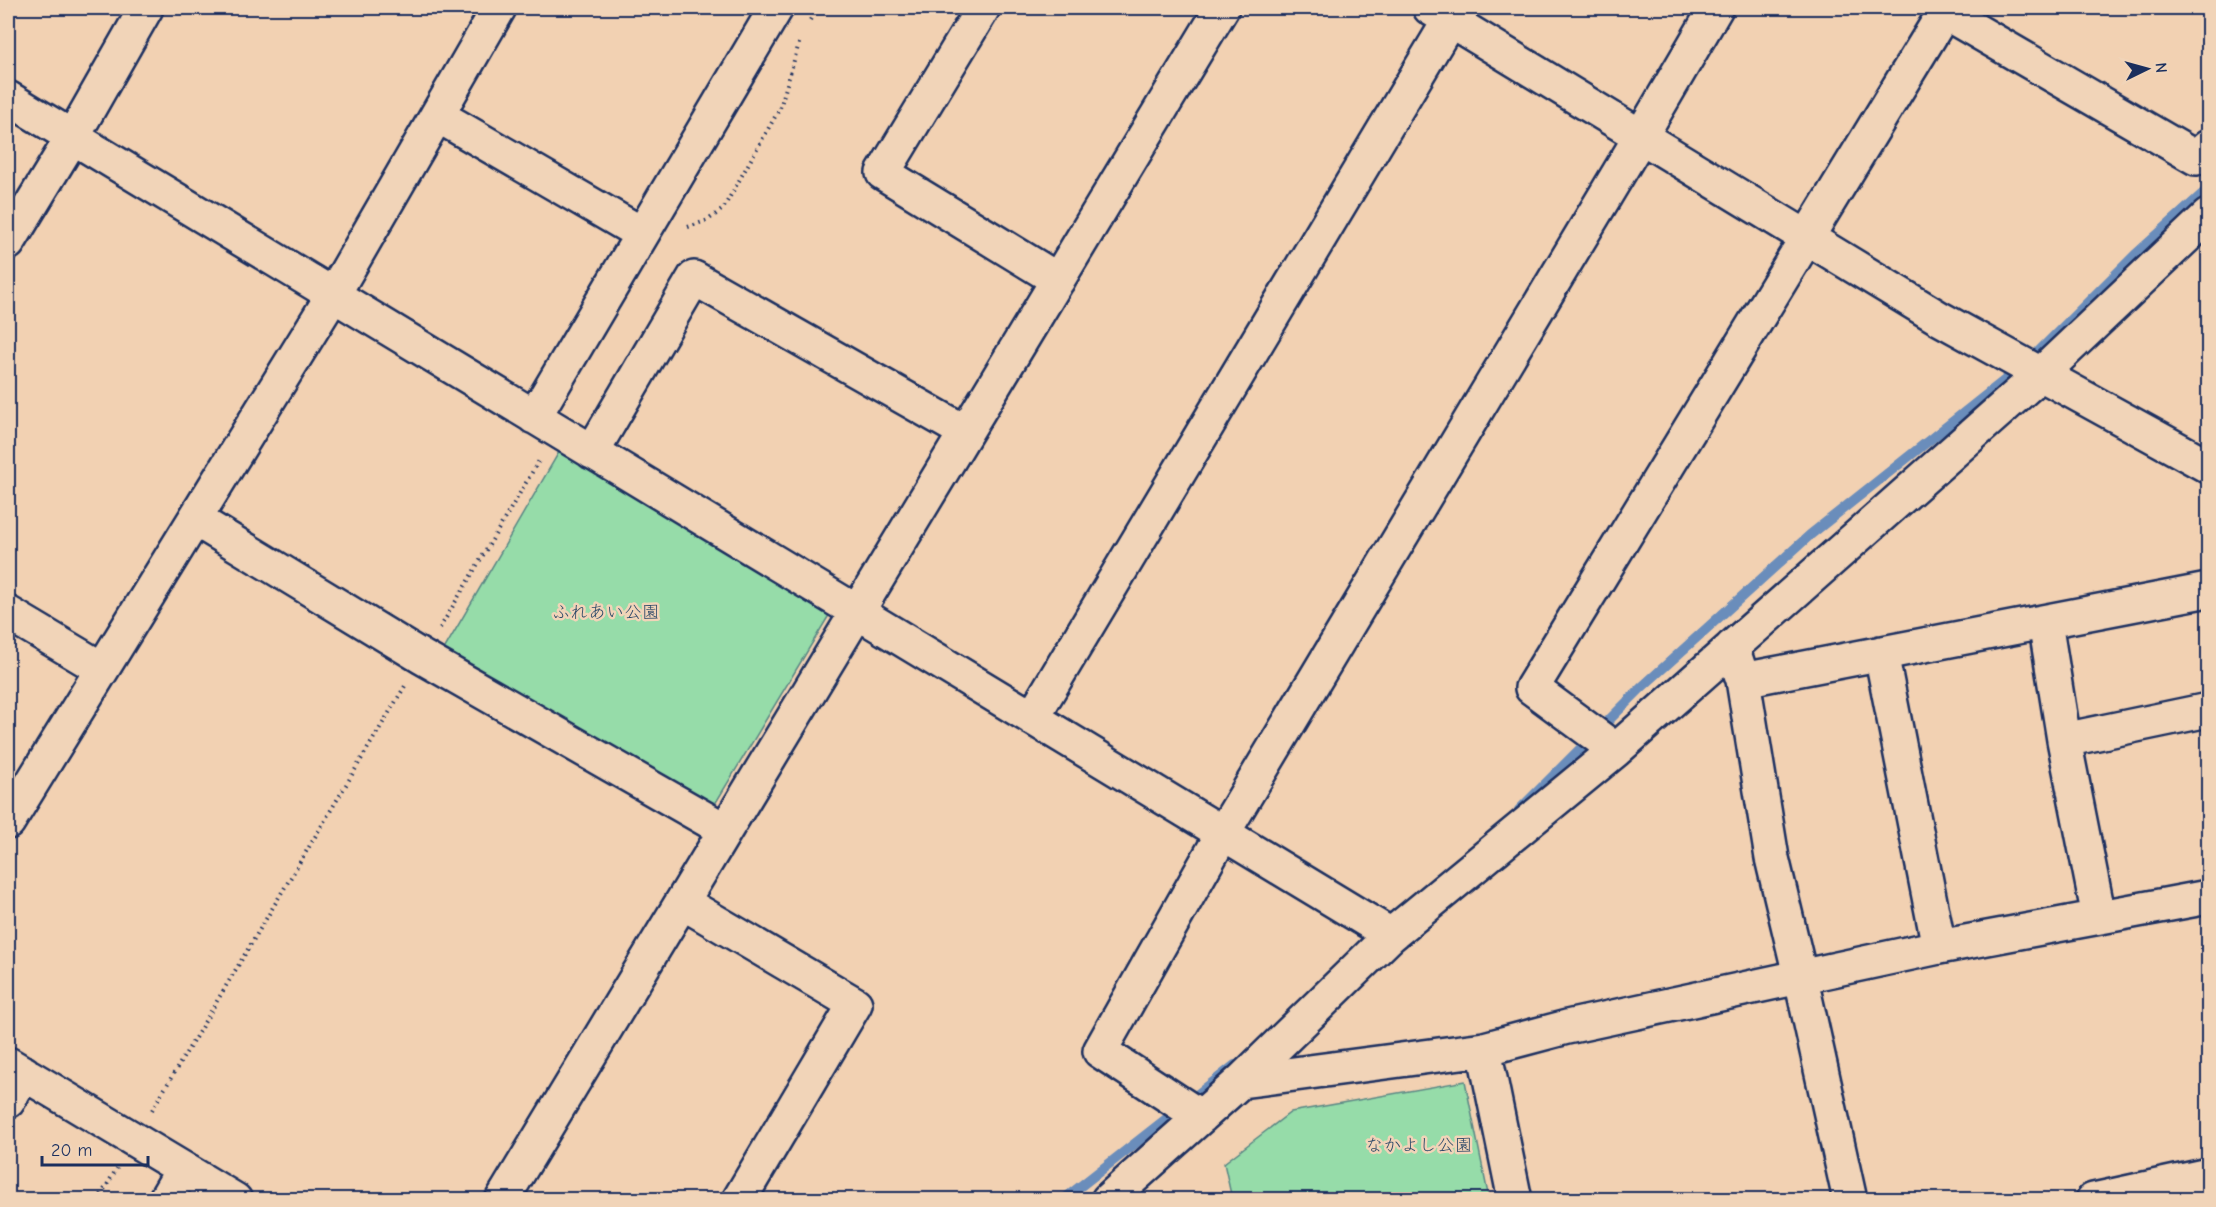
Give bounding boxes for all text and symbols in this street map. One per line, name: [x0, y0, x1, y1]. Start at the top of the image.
north arrow: [2117, 39, 2177, 99]
text: N: [2152, 62, 2170, 74]
park label: ふれあい公園: [552, 602, 660, 623]
scale bar: [42, 1129, 148, 1167]
park label: なかよし公園: [1365, 1135, 1473, 1156]
text: 20 m: [51, 1140, 92, 1161]

